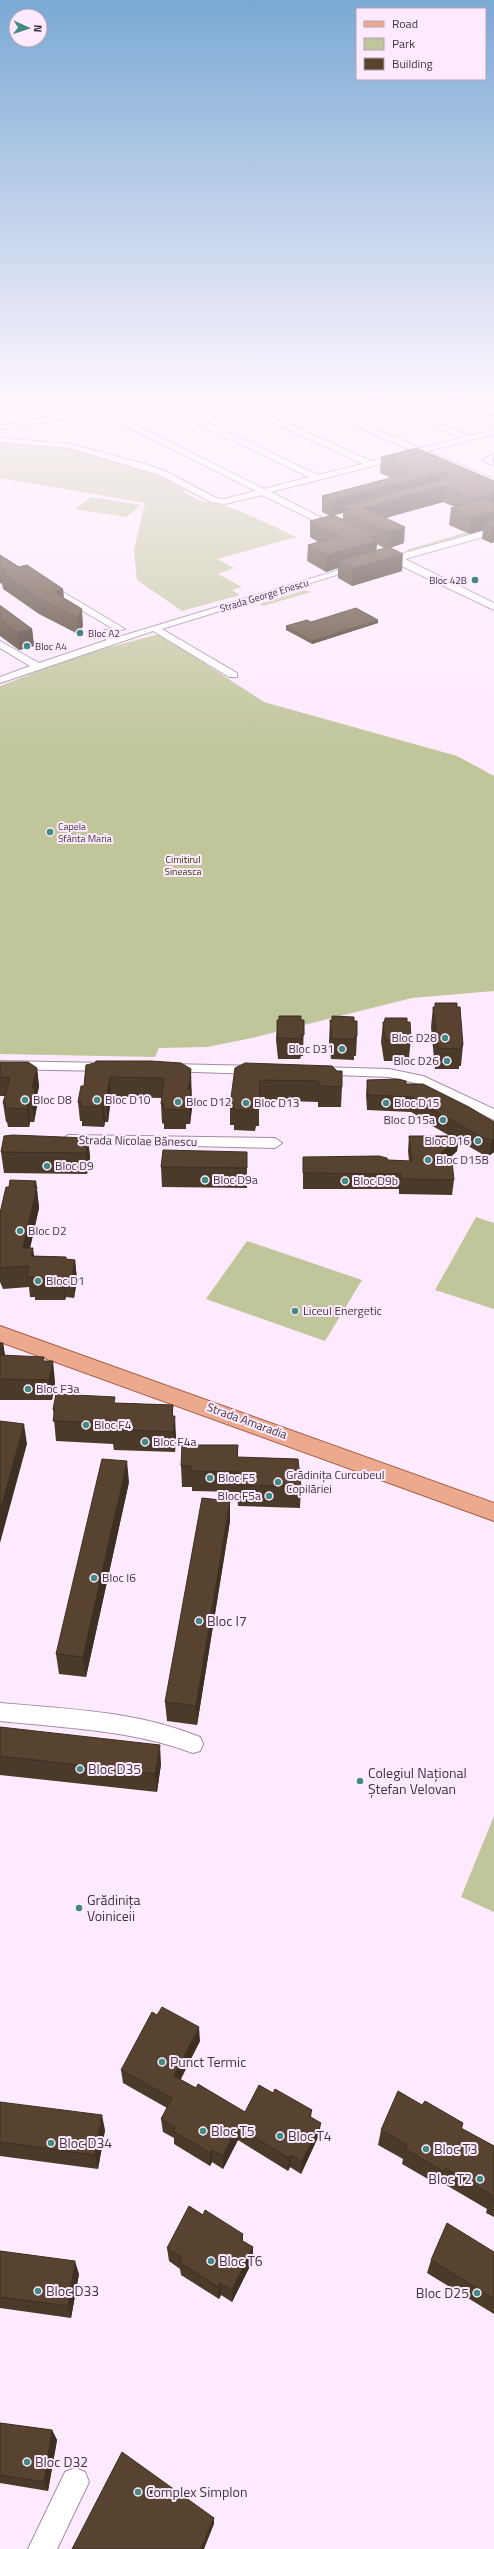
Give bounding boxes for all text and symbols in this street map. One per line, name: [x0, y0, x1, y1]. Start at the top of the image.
north arrow: [8, 8, 48, 48]
legend: [356, 8, 486, 80]
text: Road: [392, 14, 418, 33]
text: N: [30, 24, 46, 33]
text: Park: [392, 34, 415, 53]
text: Building: [392, 54, 433, 73]
place label: Bloc 42B: [429, 573, 467, 588]
street label: Strada George Enescu: [218, 575, 311, 616]
marker: Bloc 42B: [470, 575, 480, 585]
place label: Bloc A2: [88, 626, 120, 641]
marker: Bloc A2: [75, 628, 85, 638]
place label: Bloc A4: [35, 639, 67, 654]
marker: Bloc A4: [22, 641, 32, 651]
place label: Capela Sfânta Maria: [58, 819, 112, 846]
marker: Capela Sfânta Maria: [45, 827, 55, 837]
park label: Cimitirul Sineasca: [164, 852, 202, 879]
place label: Bloc D28: [391, 1028, 437, 1047]
marker: Bloc D28: [440, 1033, 450, 1043]
place label: Bloc D31: [288, 1039, 334, 1058]
marker: Bloc D31: [337, 1044, 347, 1054]
place label: Bloc D26: [393, 1051, 439, 1070]
marker: Bloc D26: [442, 1056, 452, 1066]
place label: Bloc D8: [33, 1090, 72, 1109]
place label: Bloc D10: [105, 1090, 151, 1109]
place label: Bloc D12: [186, 1092, 232, 1111]
place label: Bloc D13: [254, 1093, 300, 1112]
place label: Bloc D15: [394, 1093, 440, 1112]
marker: Bloc D8: [20, 1095, 30, 1105]
marker: Bloc D10: [92, 1095, 102, 1105]
marker: Bloc D12: [173, 1097, 183, 1107]
marker: Bloc D13: [241, 1098, 251, 1108]
marker: Bloc D15: [381, 1098, 391, 1108]
place label: Bloc D15a: [383, 1110, 435, 1129]
marker: Bloc D15a: [438, 1115, 448, 1125]
street label: Strada Nicolae Bănescu: [79, 1130, 197, 1151]
place label: Bloc D16: [424, 1131, 470, 1150]
marker: Bloc D16: [473, 1136, 483, 1146]
place label: Bloc D15B: [436, 1150, 489, 1169]
marker: Bloc D15B: [423, 1155, 433, 1165]
place label: Bloc D9: [55, 1156, 94, 1175]
marker: Bloc D9: [42, 1161, 52, 1171]
place label: Bloc D9a: [213, 1170, 258, 1189]
place label: Bloc D9b: [353, 1171, 398, 1190]
marker: Bloc D9a: [200, 1175, 210, 1185]
marker: Bloc D9b: [340, 1176, 350, 1186]
place label: Bloc D2: [28, 1221, 67, 1240]
marker: Bloc D2: [15, 1226, 25, 1236]
place label: Bloc D1: [46, 1271, 85, 1290]
marker: Bloc D1: [33, 1276, 43, 1286]
place label: Liceul Energetic: [303, 1301, 382, 1320]
marker: Liceul Energetic: [290, 1306, 300, 1316]
place label: Bloc F3a: [36, 1379, 79, 1398]
marker: Bloc F3a: [23, 1384, 33, 1394]
street label: Strada Amaradia: [204, 1397, 290, 1444]
place label: Bloc F4: [94, 1415, 132, 1434]
marker: Bloc F4: [81, 1420, 91, 1430]
place label: Bloc F4a: [153, 1432, 196, 1451]
marker: Bloc F4a: [140, 1437, 150, 1447]
place label: Grădinița Curcubeul Copilăriei: [286, 1465, 384, 1498]
place label: Bloc F5: [218, 1468, 256, 1487]
marker: Bloc F5: [205, 1473, 215, 1483]
marker: Grădinița Curcubeul Copilăriei: [273, 1477, 283, 1487]
place label: Bloc F5a: [218, 1486, 261, 1505]
marker: Bloc F5a: [264, 1491, 274, 1501]
place label: Bloc I6: [102, 1568, 136, 1587]
marker: Bloc I6: [89, 1573, 99, 1583]
place label: Bloc I7: [207, 1610, 247, 1631]
marker: Bloc I7: [194, 1616, 204, 1626]
place label: Bloc D35: [88, 1758, 141, 1779]
place label: Colegiul Național Ștefan Velovan: [368, 1762, 467, 1799]
marker: Bloc D35: [75, 1764, 85, 1774]
marker: Colegiul Național Ștefan Velovan: [355, 1776, 365, 1786]
place label: Grădinița Voiniceii: [87, 1889, 141, 1926]
marker: Grădinița Voiniceii: [74, 1903, 84, 1913]
place label: Punct Termic: [170, 2051, 246, 2072]
marker: Punct Termic: [157, 2057, 167, 2067]
place label: Bloc T5: [211, 2120, 255, 2141]
place label: Bloc T4: [288, 2125, 332, 2146]
marker: Bloc T5: [198, 2126, 208, 2136]
marker: Bloc T4: [275, 2131, 285, 2141]
place label: Bloc D34: [59, 2132, 112, 2153]
marker: Bloc D34: [46, 2138, 56, 2148]
place label: Bloc T3: [434, 2138, 478, 2159]
marker: Bloc T3: [421, 2144, 431, 2154]
place label: Bloc T2: [428, 2168, 472, 2189]
marker: Bloc T2: [475, 2174, 485, 2184]
place label: Bloc T6: [219, 2250, 263, 2271]
marker: Bloc T6: [206, 2256, 216, 2266]
place label: Bloc D33: [46, 2280, 99, 2301]
place label: Bloc D25: [416, 2282, 469, 2303]
marker: Bloc D33: [33, 2286, 43, 2296]
marker: Bloc D25: [472, 2288, 482, 2298]
place label: Bloc D32: [35, 2451, 88, 2472]
marker: Bloc D32: [22, 2457, 32, 2467]
place label: Complex Simplon: [146, 2481, 248, 2502]
marker: Complex Simplon: [133, 2487, 143, 2497]

